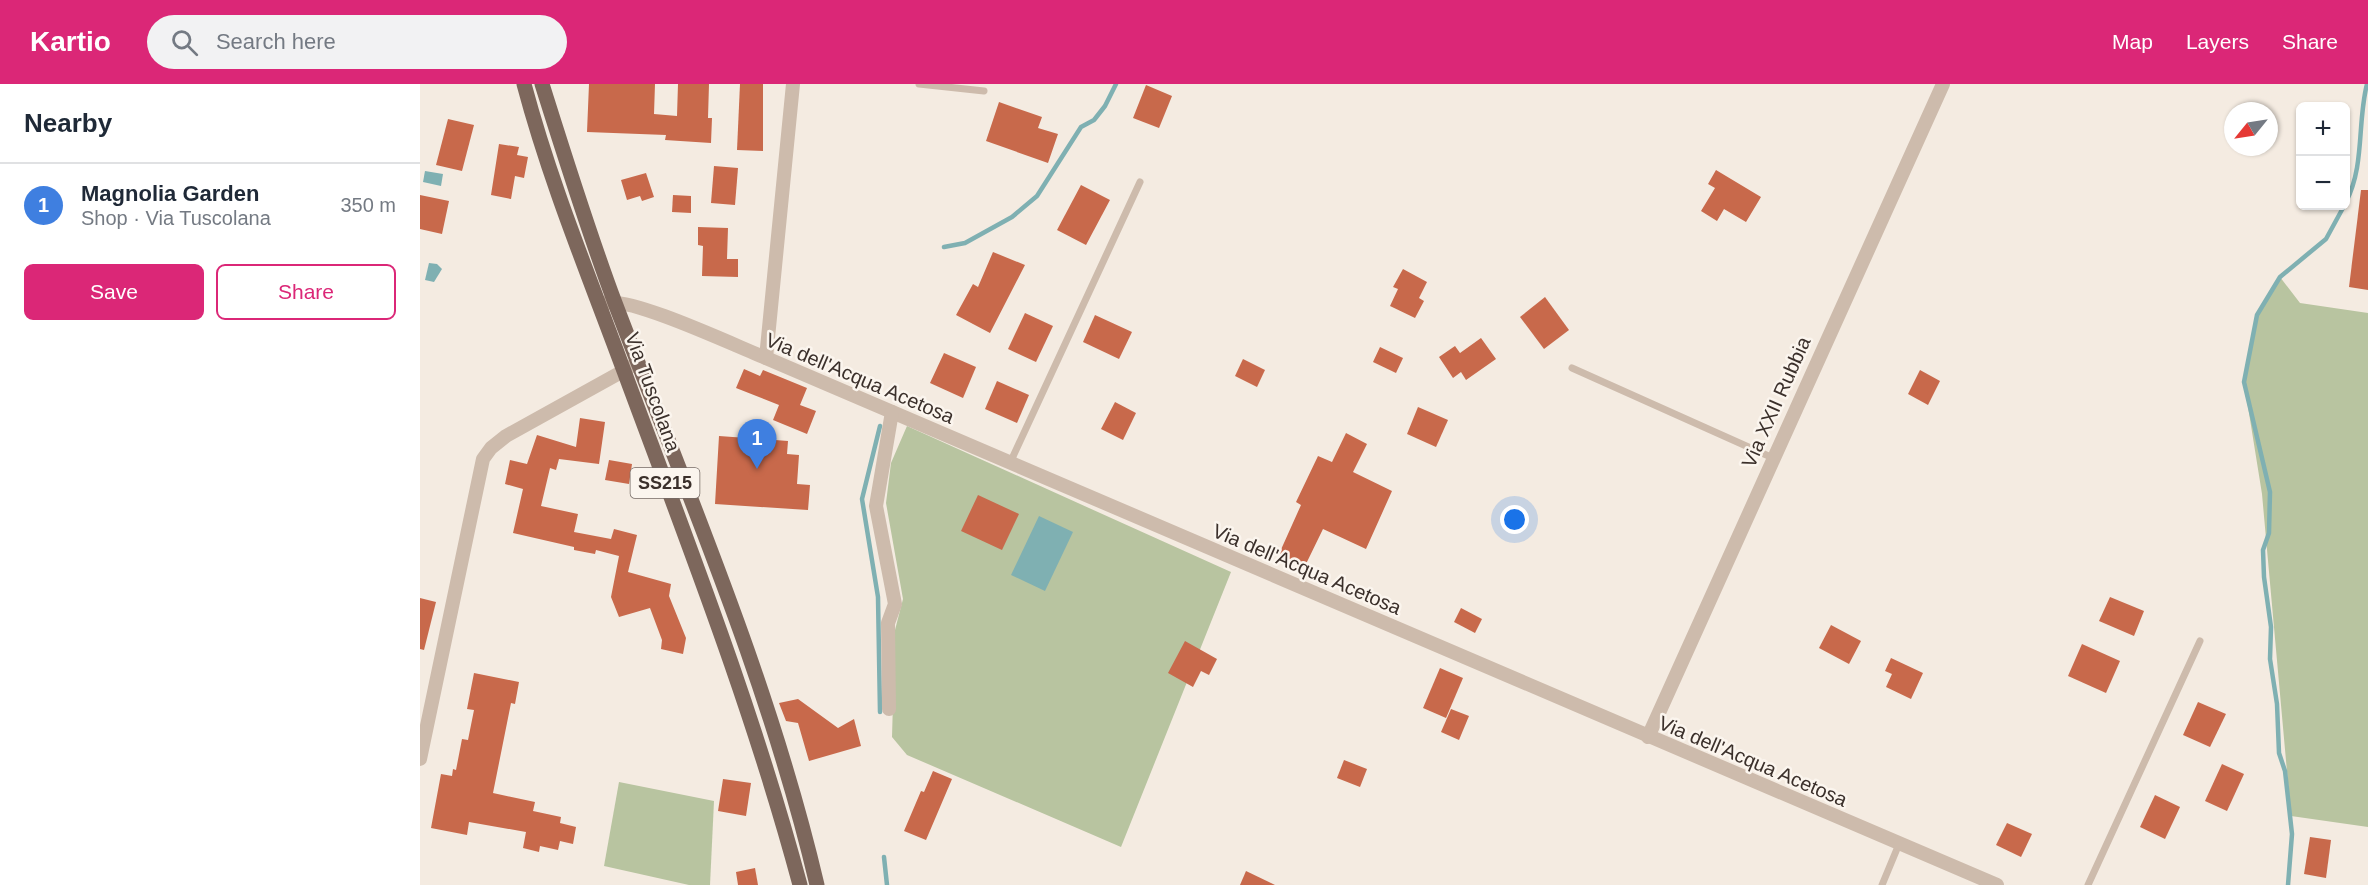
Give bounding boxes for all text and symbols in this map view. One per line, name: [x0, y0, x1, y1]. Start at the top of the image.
search box: [147, 15, 567, 69]
text: Kartio: [30, 26, 111, 57]
icon: search: [168, 26, 201, 59]
text: Search here: [216, 29, 336, 54]
text: Map: [2112, 30, 2153, 53]
text: Layers: [2186, 30, 2249, 53]
text: Share: [2282, 30, 2338, 53]
north arrow: [2224, 102, 2278, 156]
map controls: [2296, 102, 2350, 210]
button: +: [2296, 102, 2350, 156]
text: Nearby: [24, 108, 112, 138]
button: −: [2296, 156, 2350, 210]
text: Magnolia Garden: [81, 181, 259, 206]
text: 1: [38, 194, 49, 216]
text: 350 m: [340, 194, 396, 216]
text: Shop · Via Tuscolana: [81, 207, 271, 229]
button: Save: [24, 264, 204, 320]
button: Share: [216, 264, 396, 320]
street label: Via dell'Acqua Acetosa: [763, 328, 958, 428]
street label: Via Tuscolana: [621, 329, 685, 455]
street label: Via XXII Rubbia: [1737, 332, 1815, 471]
pin: 1: [738, 420, 776, 469]
road number: SS215: [630, 468, 700, 498]
your location: [1500, 505, 1529, 534]
street label: Via dell'Acqua Acetosa: [1210, 519, 1405, 619]
street label: Via dell'Acqua Acetosa: [1656, 711, 1851, 811]

